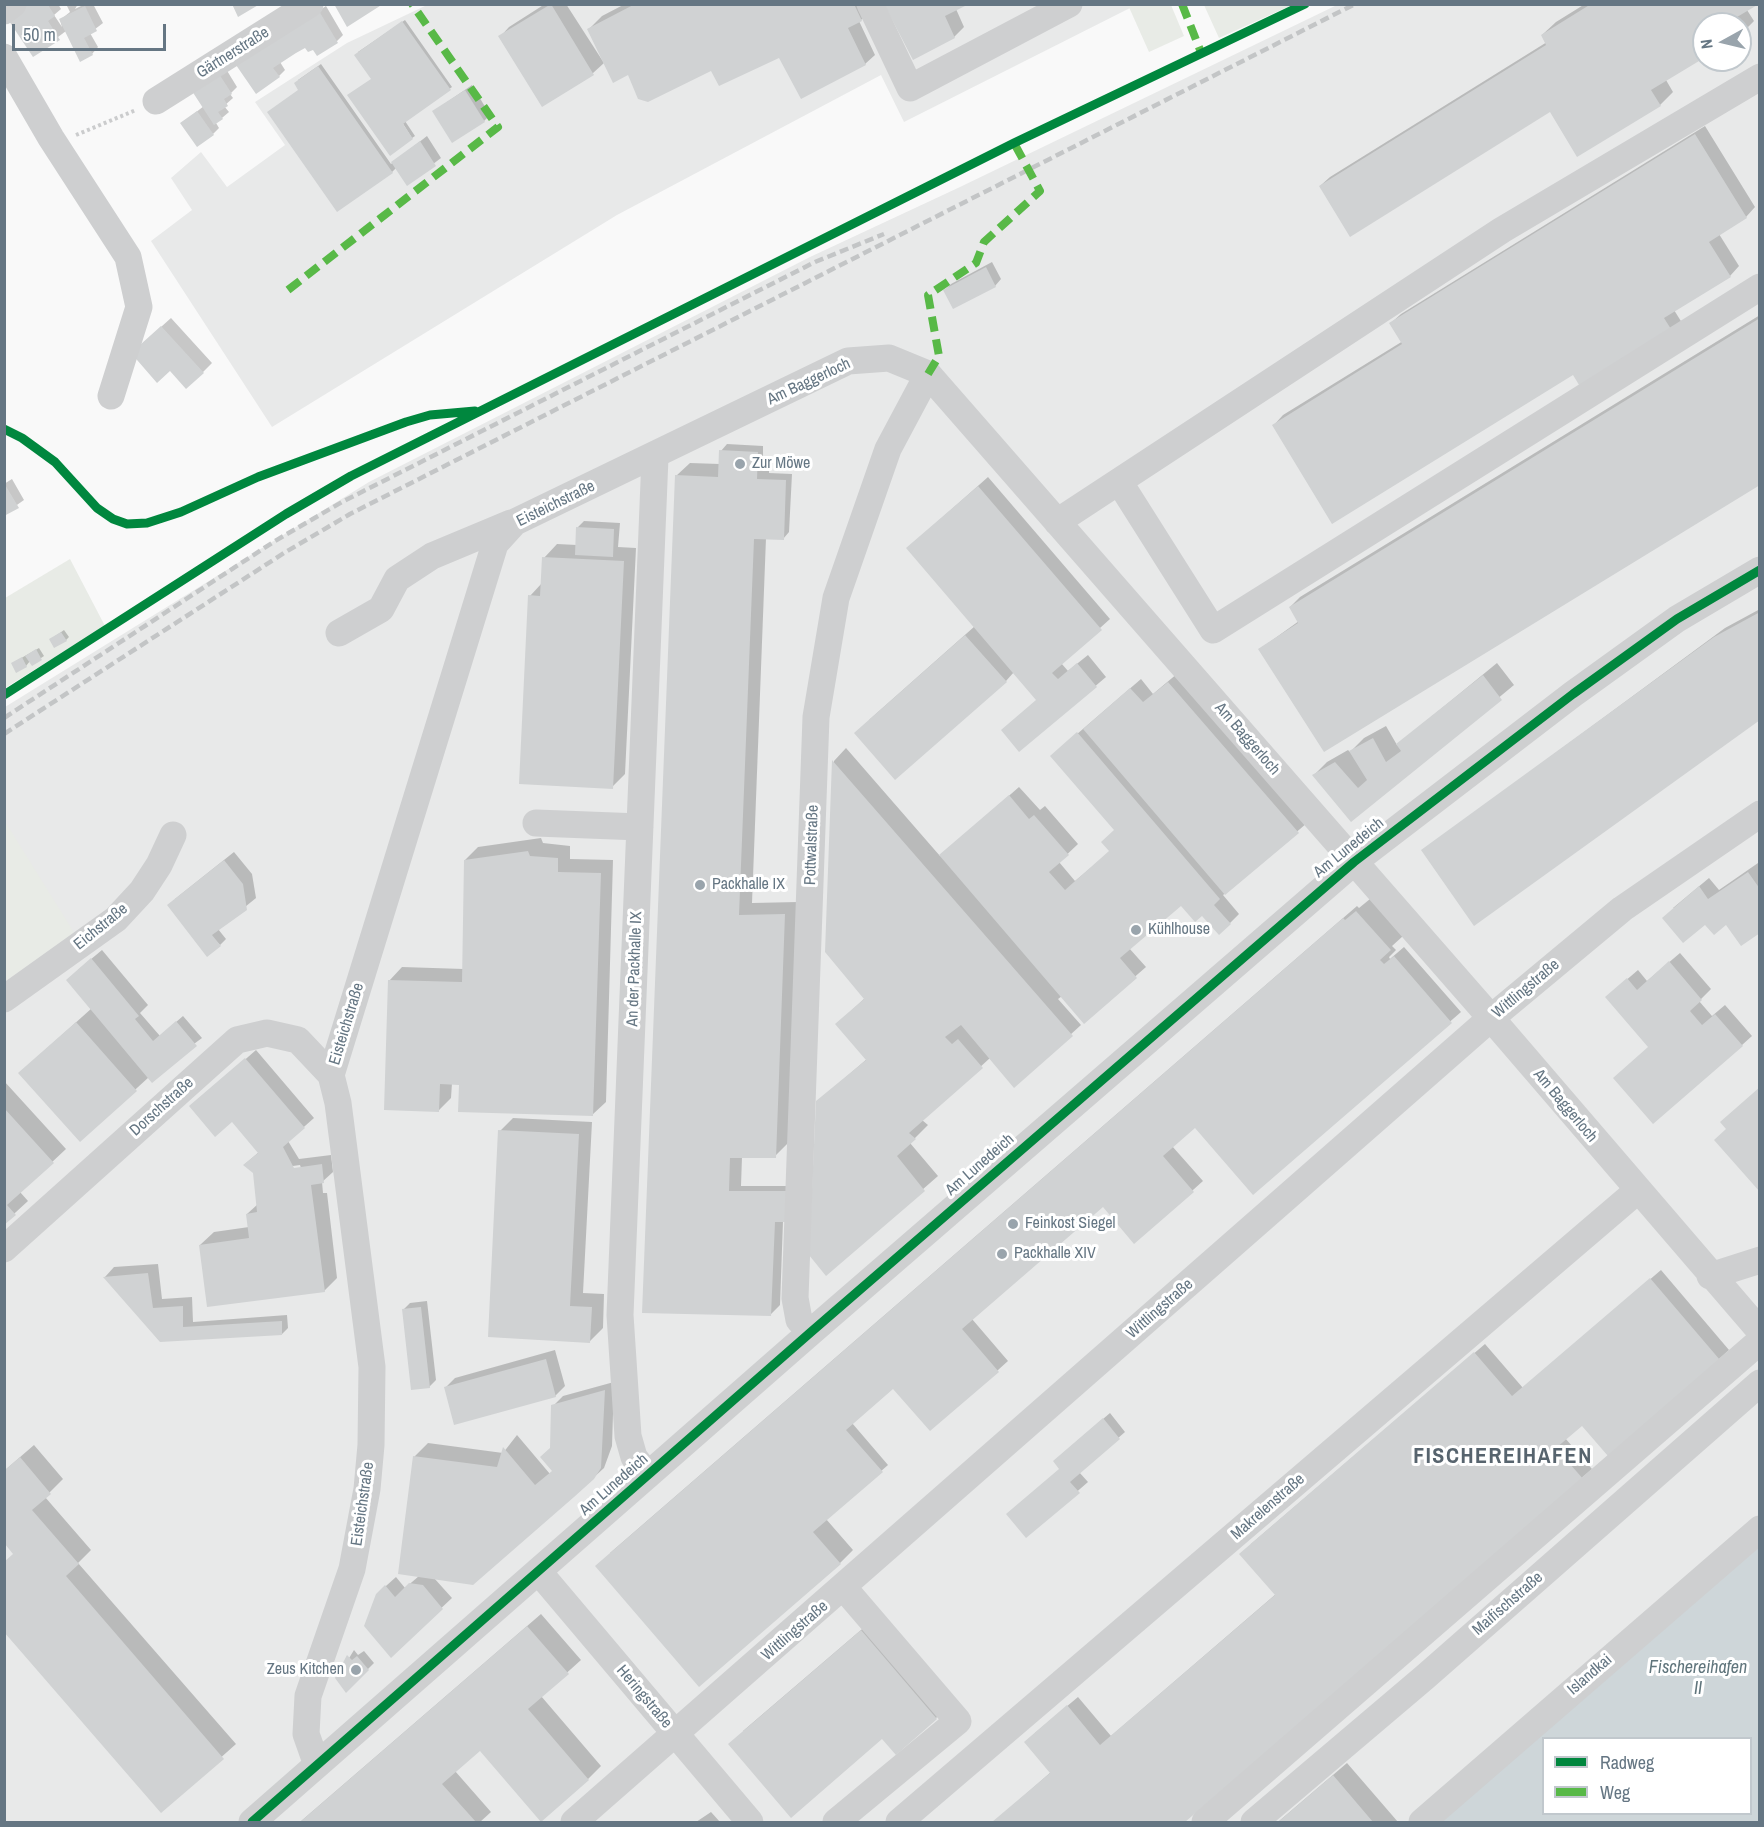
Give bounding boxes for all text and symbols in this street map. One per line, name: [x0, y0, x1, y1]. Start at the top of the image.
scale bar: [15, 12, 170, 50]
north arrow: [1692, 12, 1752, 72]
text: 50 m: [23, 22, 56, 47]
street label: Gärtnerstraße: [193, 23, 273, 83]
text: N: [1695, 38, 1718, 50]
street label: Am Baggerloch: [764, 354, 854, 410]
place label: Zur Möwe: [752, 454, 810, 474]
marker: Zur Möwe: [733, 457, 747, 471]
street label: Eisteichstraße: [514, 477, 598, 531]
street label: Am Baggerloch: [1210, 699, 1284, 779]
street label: Pottwalstraße: [801, 805, 823, 885]
street label: Am Lunedeich: [1310, 814, 1388, 882]
place label: Packhalle IX: [712, 875, 785, 895]
marker: Packhalle IX: [693, 878, 707, 892]
street label: Eichstraße: [70, 900, 132, 954]
street label: An der Packhalle IX: [623, 911, 647, 1027]
place label: Kühlhouse: [1148, 920, 1210, 940]
marker: Kühlhouse: [1129, 923, 1143, 937]
street label: Wittlingstraße: [1489, 955, 1563, 1023]
street label: Eisteichstraße: [325, 981, 369, 1067]
street label: Am Baggerloch: [1529, 1065, 1601, 1147]
street label: Dorschstraße: [126, 1074, 198, 1140]
street label: Am Lunedeich: [942, 1130, 1018, 1200]
place label: Feinkost Siegel: [1025, 1214, 1116, 1234]
marker: Feinkost Siegel: [1006, 1217, 1020, 1231]
place label: Packhalle XIV: [1014, 1244, 1096, 1264]
marker: Packhalle XIV: [995, 1247, 1009, 1261]
street label: Wittlingstraße: [1123, 1275, 1197, 1343]
district label: FISCHEREIHAFEN: [1413, 1444, 1593, 1470]
street label: Am Lunedeich: [576, 1450, 652, 1520]
street label: Eisteichstraße: [348, 1461, 378, 1547]
street label: Makrelenstraße: [1227, 1470, 1309, 1544]
street label: Maifischstraße: [1469, 1568, 1547, 1640]
street label: Wittlingstraße: [758, 1597, 832, 1665]
street label: Islandkai: [1564, 1651, 1616, 1699]
water label: Fischereihafen II: [1649, 1657, 1747, 1700]
place label: Zeus Kitchen: [267, 1660, 344, 1680]
street label: Heringstraße: [612, 1662, 676, 1732]
marker: Zeus Kitchen: [349, 1663, 363, 1677]
legend: [1542, 1737, 1752, 1815]
text: Radweg: [1600, 1750, 1654, 1775]
text: Weg: [1600, 1780, 1630, 1805]

